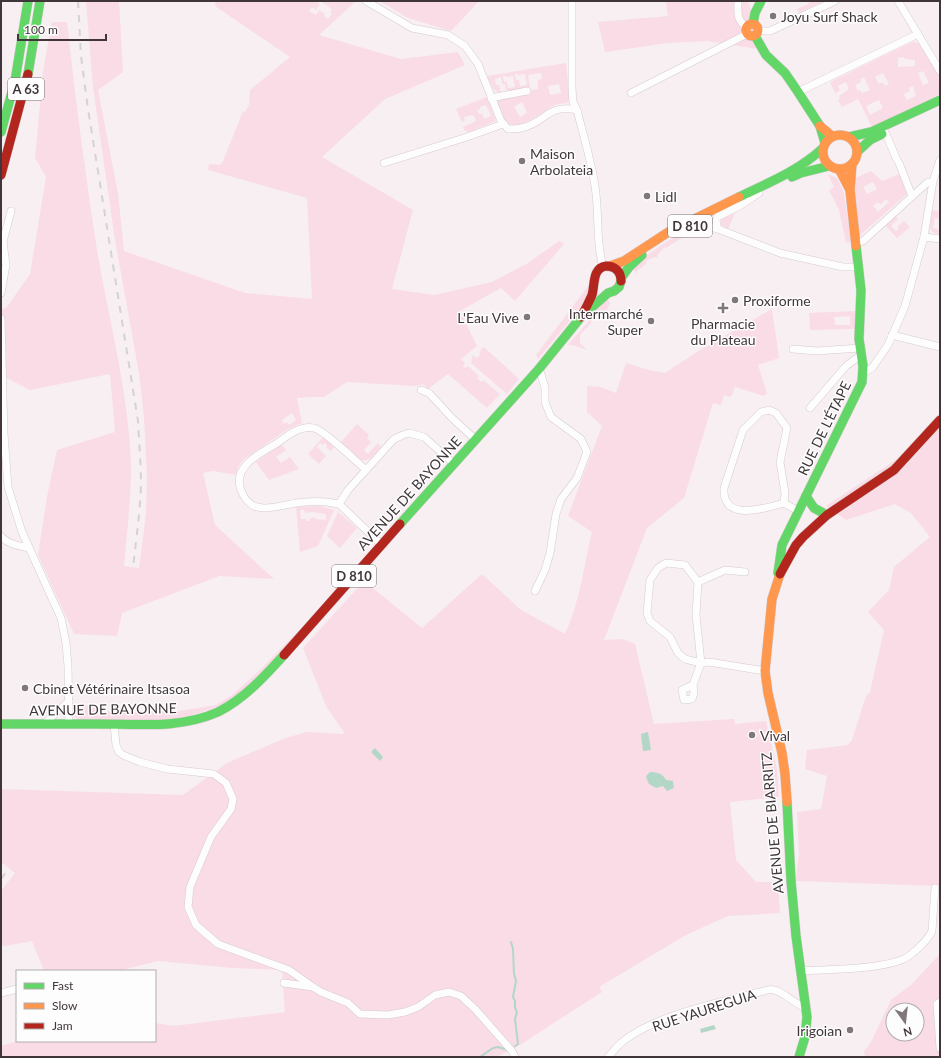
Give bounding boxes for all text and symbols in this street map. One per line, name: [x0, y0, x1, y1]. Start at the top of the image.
place label: Joyu Surf Shack: [781, 8, 879, 25]
marker: Joyu Surf Shack: [768, 11, 778, 21]
scale bar: [18, 16, 106, 42]
text: 100 m: [24, 22, 58, 37]
road number: A 63: [8, 78, 44, 100]
place label: Maison Arbolateia: [530, 145, 593, 178]
marker: Maison Arbolateia: [517, 156, 527, 166]
place label: Lidl: [655, 188, 677, 205]
marker: Lidl: [642, 191, 652, 201]
road number: D 810: [668, 215, 712, 237]
place label: Proxiforme: [743, 292, 811, 309]
marker: Proxiforme: [730, 295, 740, 305]
marker: Pharmacie du Plateau: [718, 303, 728, 313]
place label: Intermarché Super: [569, 305, 643, 338]
place label: L'Eau Vive: [457, 309, 519, 326]
marker: L'Eau Vive: [522, 312, 532, 322]
place label: Pharmacie du Plateau: [691, 315, 755, 348]
marker: Intermarché Super: [646, 316, 656, 326]
street label: RUE DE L'ÉTAPE: [794, 378, 854, 478]
street label: AVENUE DE BAYONNE: [353, 432, 465, 554]
road number: D 810: [332, 565, 376, 587]
place label: Cbinet Vétérinaire Itsasoa: [33, 680, 190, 697]
marker: Cbinet Vétérinaire Itsasoa: [20, 683, 30, 693]
street label: AVENUE DE BAYONNE: [29, 699, 177, 719]
place label: Vival: [760, 727, 790, 744]
marker: Vival: [747, 730, 757, 740]
street label: AVENUE DE BIARRITZ: [757, 752, 787, 894]
legend: [16, 970, 156, 1042]
text: Fast: [52, 978, 74, 993]
street label: RUE YAUREGUIA: [650, 985, 758, 1035]
text: Slow: [52, 998, 78, 1013]
north arrow: [885, 1002, 925, 1042]
text: Jam: [52, 1018, 73, 1033]
place label: Irigoian: [796, 1022, 842, 1039]
marker: Irigoian: [845, 1025, 855, 1035]
text: N: [902, 1025, 913, 1040]

